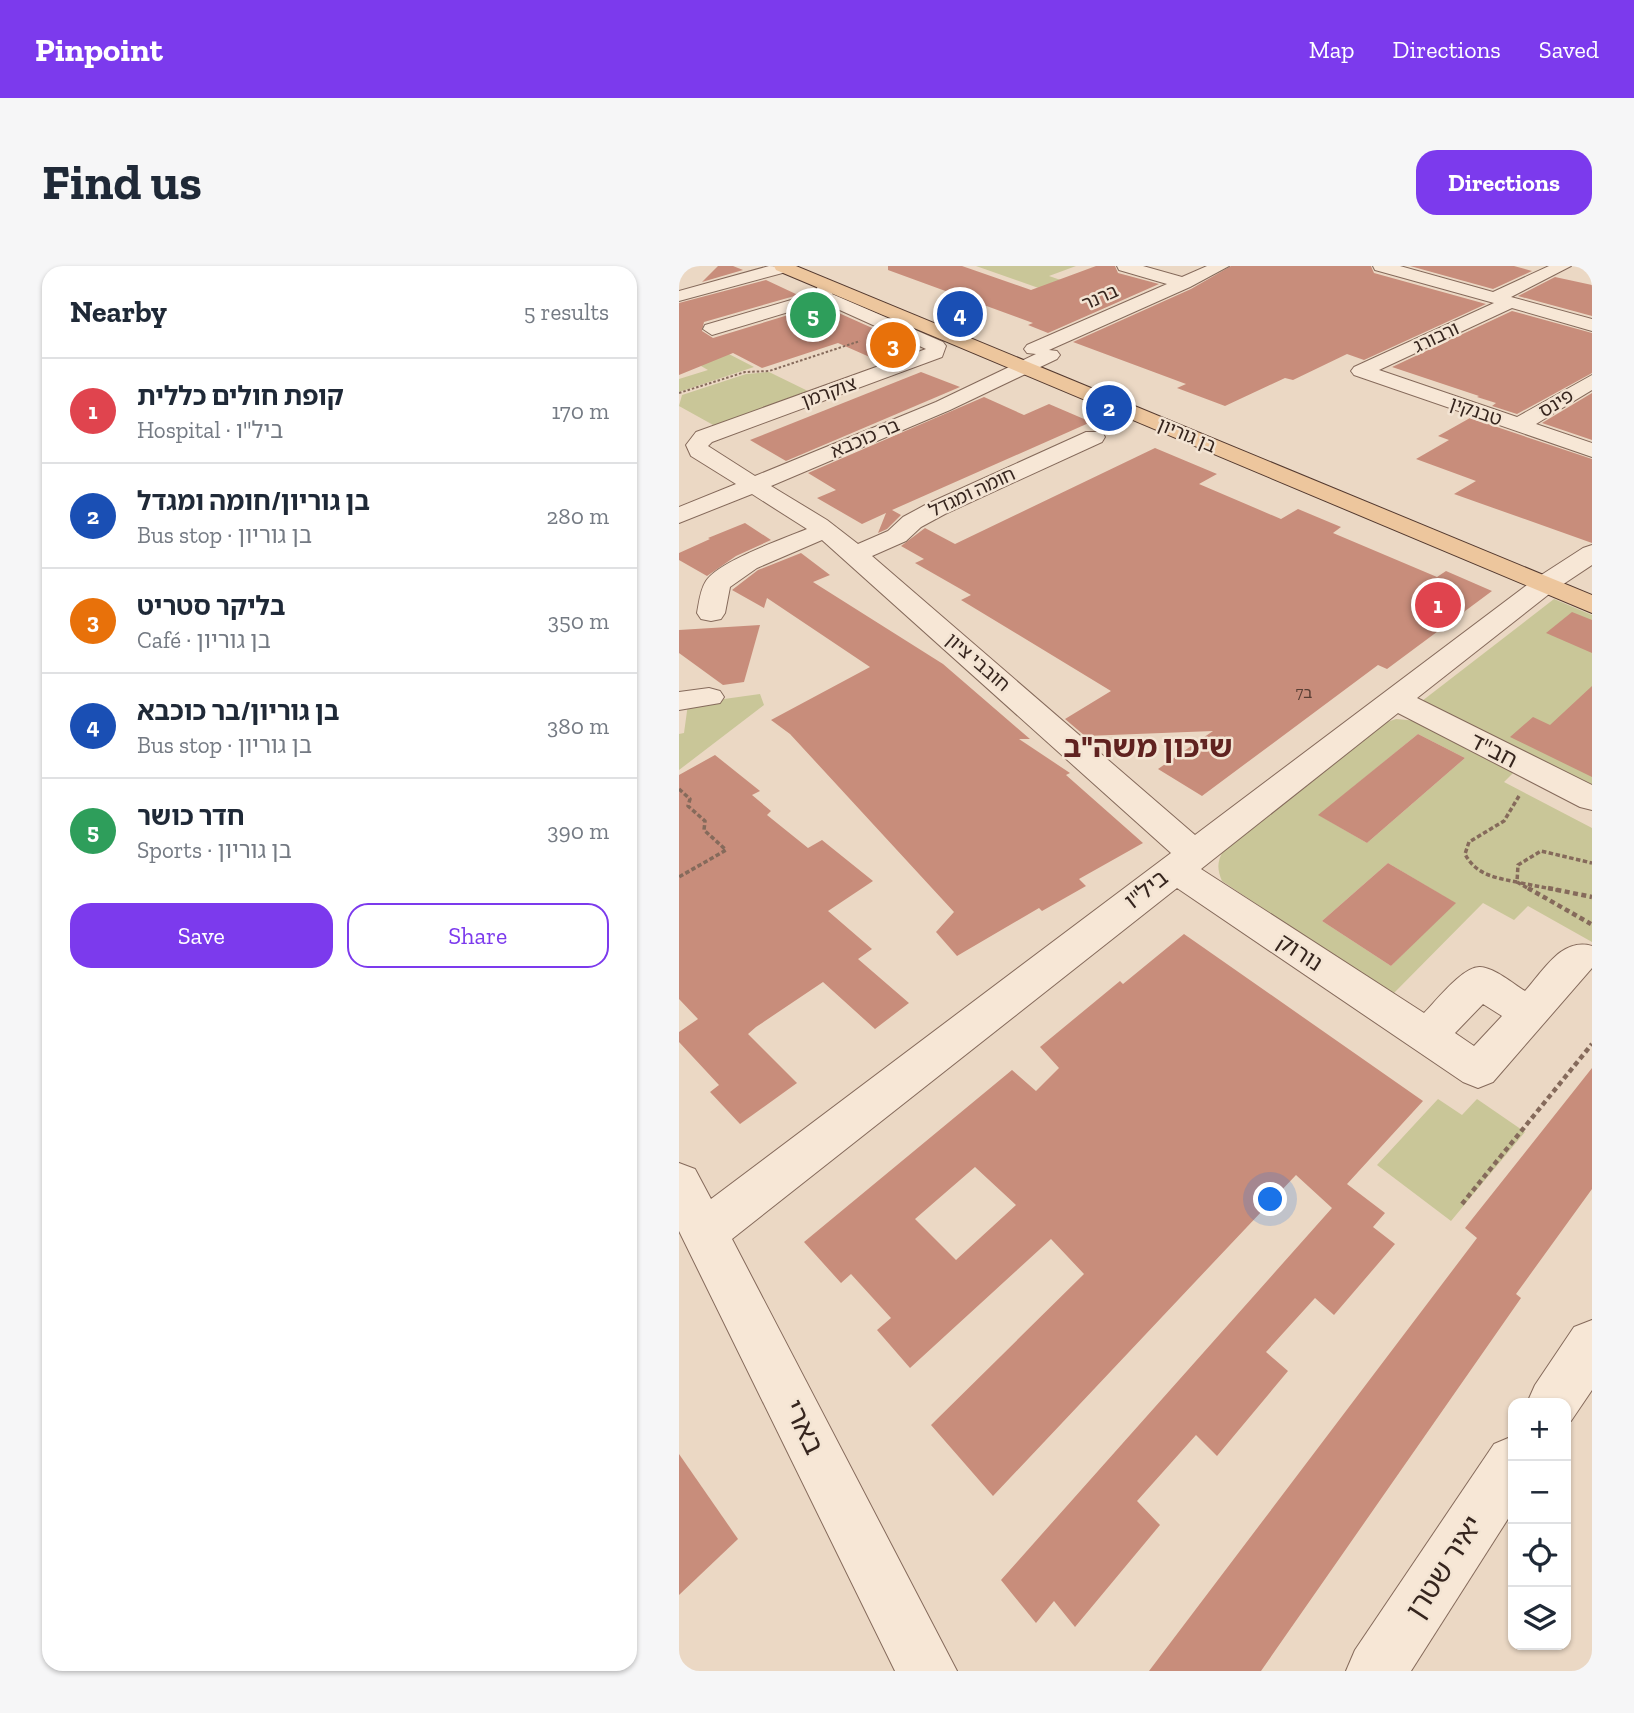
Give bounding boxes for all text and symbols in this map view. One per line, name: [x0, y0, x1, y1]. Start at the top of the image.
text: Pinpoint: [35, 30, 163, 69]
text: Map: [1309, 35, 1355, 64]
text: Directions: [1393, 35, 1501, 64]
text: Saved: [1539, 35, 1599, 64]
button: Directions: [1416, 150, 1592, 215]
text: Find us: [42, 153, 202, 212]
street label: ברנר: [1078, 279, 1122, 315]
pin: 4: [937, 288, 983, 340]
pin: 5: [790, 289, 836, 341]
text: Nearby: [70, 294, 167, 330]
text: 5 results: [524, 298, 609, 326]
street label: ורבורג: [1409, 316, 1463, 358]
pin: 3: [870, 319, 916, 371]
street label: צוקרמן: [798, 371, 860, 413]
text: קופת חולים כללית: [137, 380, 344, 412]
pin: 2: [1086, 382, 1132, 434]
street label: פינס: [1534, 384, 1578, 422]
street label: טבנקין: [1447, 391, 1505, 431]
text: 1: [88, 397, 98, 425]
text: 170 m: [551, 397, 609, 425]
street label: בן גוריון: [1154, 412, 1220, 458]
street label: בר כוכבא: [827, 413, 903, 463]
text: Hospital · ביל"ו: [137, 416, 283, 444]
street label: חומה ומגדל: [925, 462, 1019, 522]
text: בן גוריון/חומה ומגדל: [137, 485, 370, 517]
text: 2: [87, 502, 99, 530]
text: 280 m: [546, 502, 609, 530]
text: Bus stop · בן גוריון: [137, 521, 312, 549]
pin: 1: [1415, 579, 1461, 631]
text: בליקר סטריט: [137, 590, 286, 622]
text: 3: [87, 607, 99, 635]
text: 350 m: [548, 607, 609, 635]
text: Café · בן גוריון: [137, 626, 271, 654]
street label: חובבי ציון: [941, 628, 1015, 696]
house number: 7ב: [1296, 683, 1312, 702]
text: בן גוריון/בר כוכבא: [137, 695, 339, 727]
text: 4: [86, 712, 100, 740]
text: 380 m: [547, 712, 609, 740]
street label: חב"ד: [1466, 726, 1522, 774]
district label: שיכון משה"ב: [1063, 729, 1233, 765]
text: Bus stop · בן גוריון: [137, 731, 312, 759]
text: חדר כושר: [137, 800, 245, 832]
text: 5: [87, 817, 99, 845]
text: 390 m: [547, 817, 609, 845]
text: Sports · בן גוריון: [137, 836, 292, 864]
street label: ביל"ו: [1119, 863, 1173, 915]
button: Save: [70, 903, 333, 968]
button: Share: [347, 903, 609, 968]
street label: נורוק: [1272, 927, 1328, 977]
your location: [1253, 1182, 1287, 1216]
street label: בארי: [777, 1394, 831, 1460]
map controls: [1508, 1398, 1571, 1650]
button: +: [1508, 1398, 1571, 1461]
button: −: [1508, 1461, 1571, 1524]
street label: יאיר שטרן: [1399, 1509, 1489, 1625]
button: locate: [1508, 1524, 1571, 1587]
button: layers: [1508, 1587, 1571, 1650]

